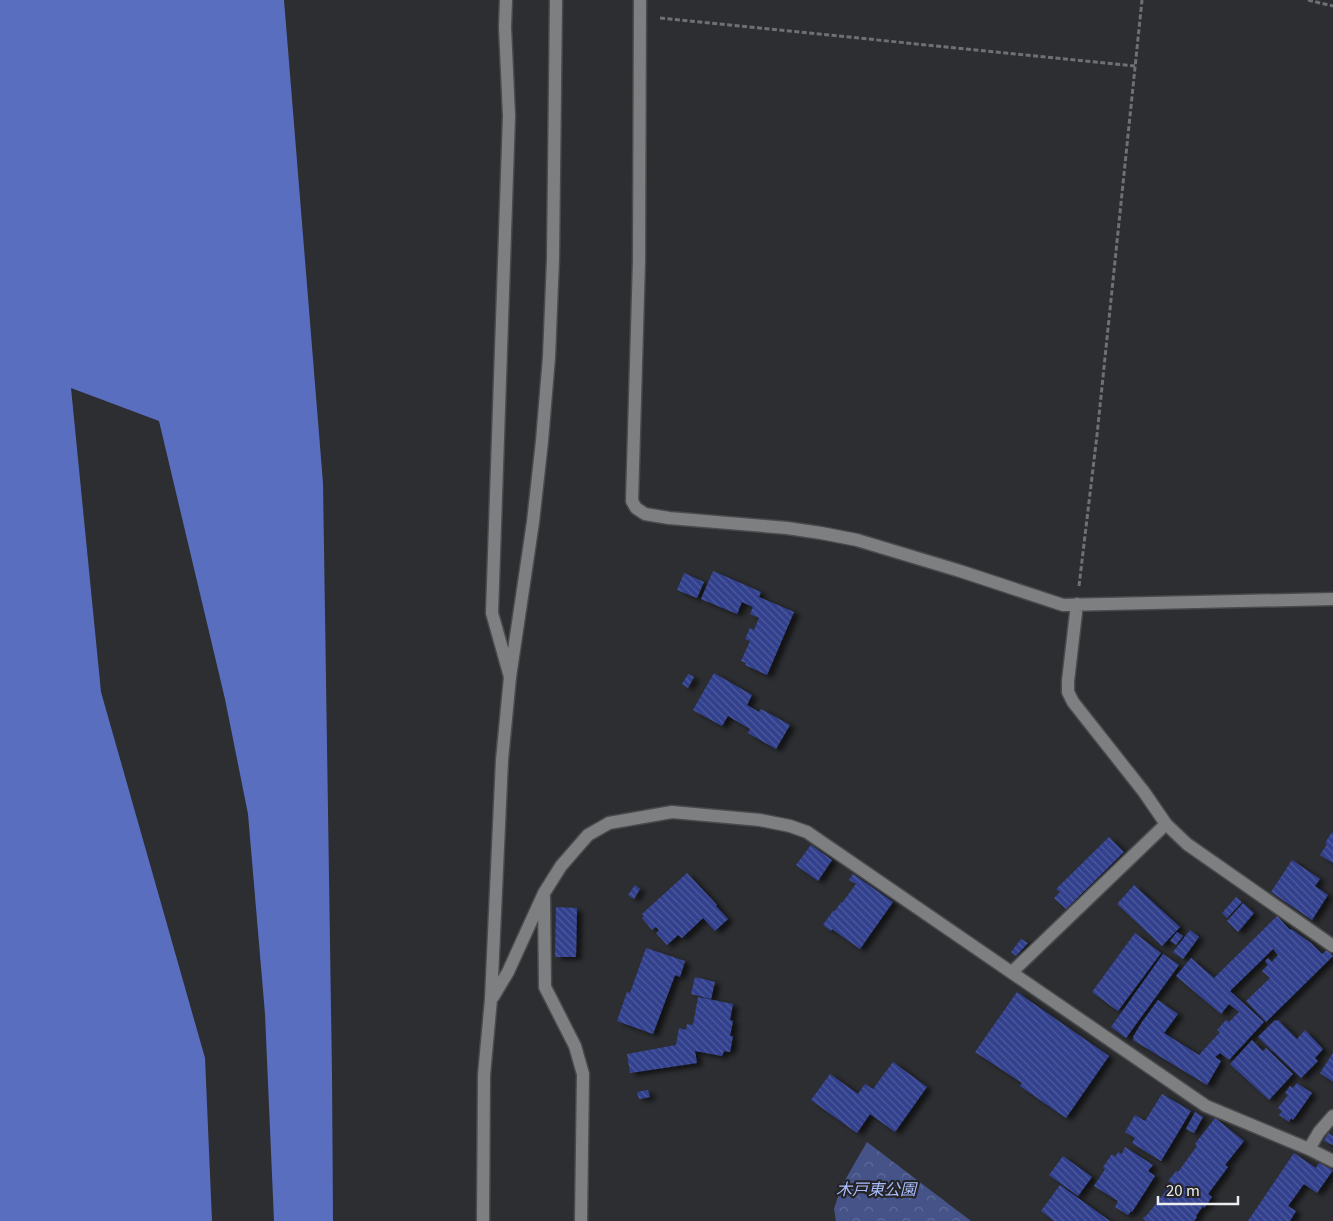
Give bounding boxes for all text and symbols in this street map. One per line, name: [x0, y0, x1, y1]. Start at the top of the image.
scale bar: [1158, 1174, 1238, 1206]
park label: 木戸東公園: [836, 1176, 918, 1200]
text: 20 m: [1166, 1179, 1200, 1200]

